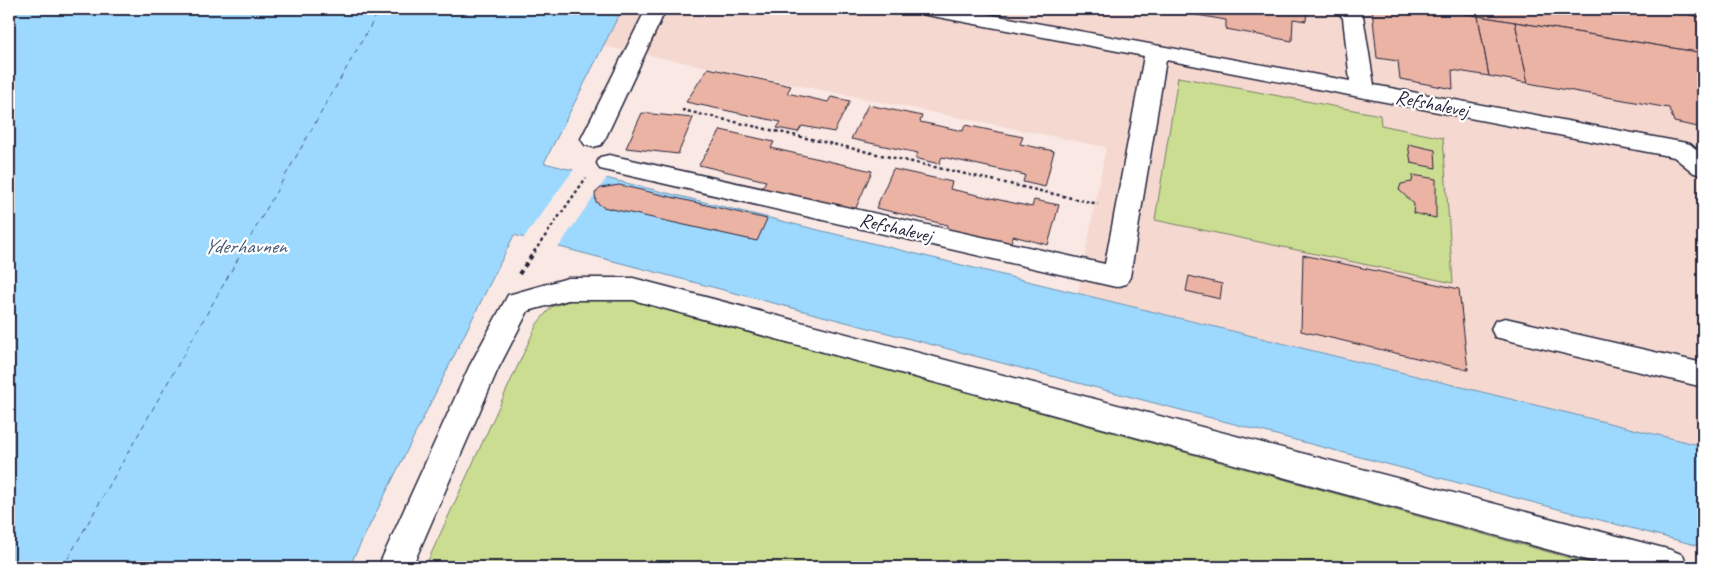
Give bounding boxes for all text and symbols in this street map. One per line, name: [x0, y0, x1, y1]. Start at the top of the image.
street label: Refshalevej: [1393, 84, 1472, 123]
street label: Refshalevej: [857, 207, 937, 248]
water label: Yderhavnen: [204, 233, 289, 259]

